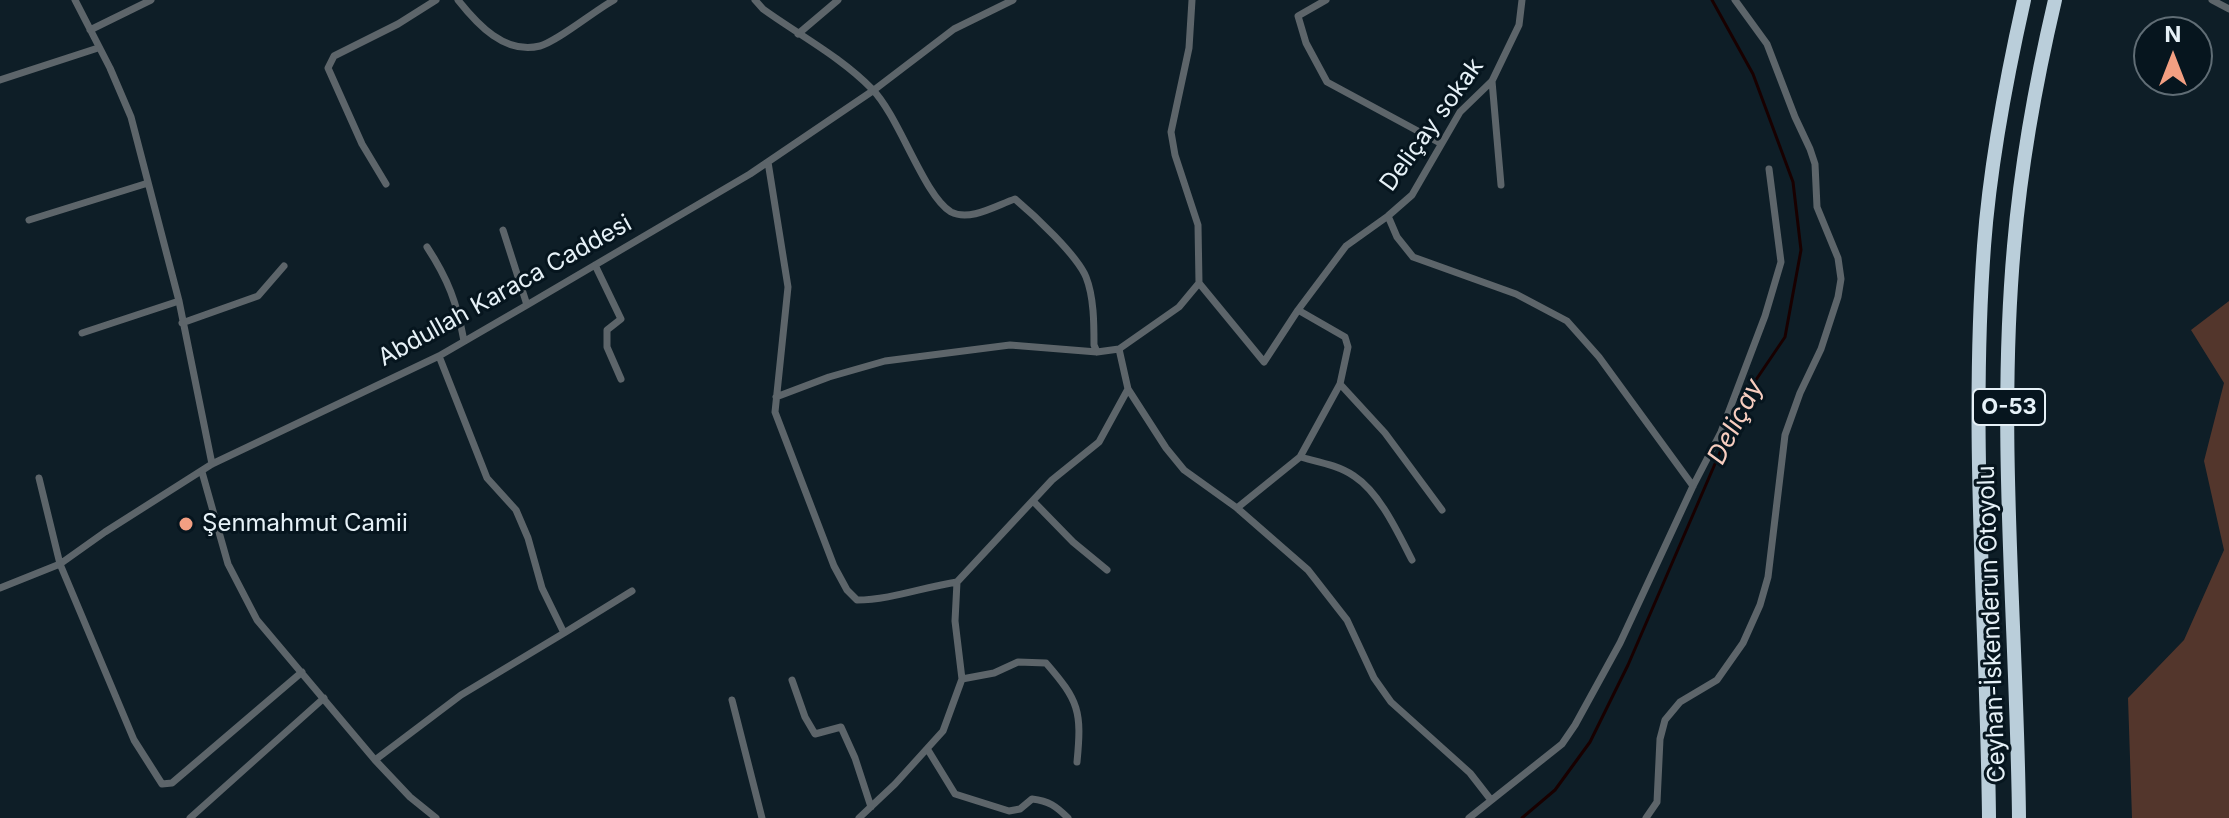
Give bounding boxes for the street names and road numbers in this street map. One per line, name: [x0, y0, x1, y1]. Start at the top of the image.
street label: Deliçay sokak: [1374, 53, 1490, 197]
street label: Abdullah Karaca Caddesi: [373, 209, 637, 373]
road number: O-53: [1973, 389, 2045, 425]
street label: Ceyhan-İskenderun Otoyolu: [1972, 465, 2012, 783]

